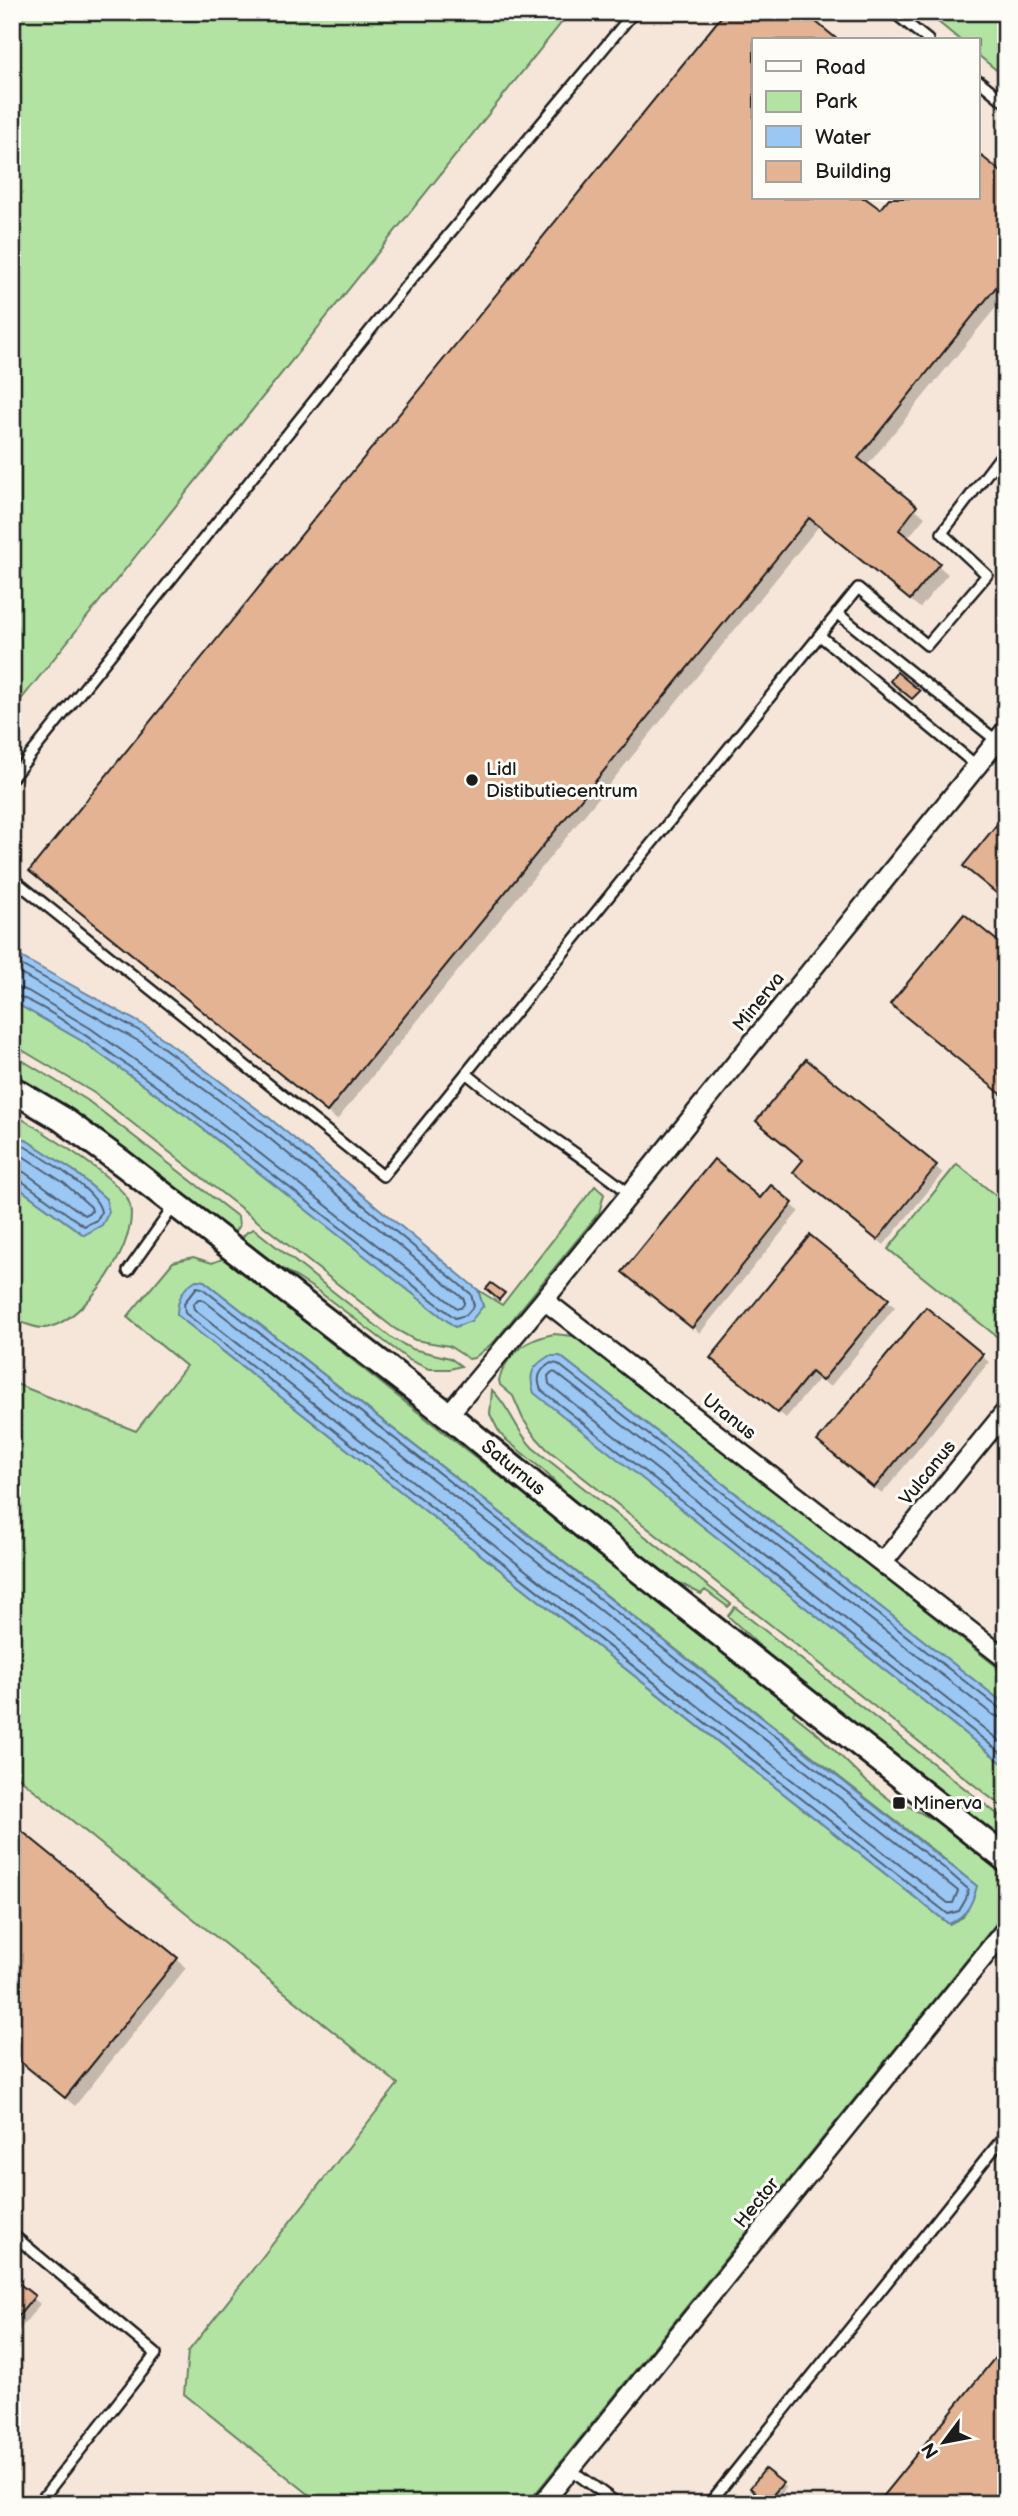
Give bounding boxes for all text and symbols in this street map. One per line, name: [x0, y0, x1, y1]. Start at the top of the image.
legend: [752, 38, 979, 200]
text: Road: [815, 55, 866, 80]
text: Park: [815, 89, 858, 114]
text: Water: [815, 125, 871, 150]
text: Building: [815, 159, 891, 184]
place label: Lidl Distibutiecentrum: [486, 758, 638, 803]
marker: Lidl Distibutiecentrum: [464, 772, 480, 788]
street label: Minerva: [728, 968, 790, 1036]
street label: Uranus: [698, 1389, 760, 1445]
street label: Saturnus: [476, 1435, 550, 1501]
street label: Vulcanus: [895, 1436, 961, 1510]
place label: Minerva: [913, 1792, 982, 1815]
marker: Minerva: [891, 1795, 907, 1811]
street label: Hector: [730, 2172, 785, 2233]
north arrow: [909, 2408, 979, 2478]
text: N: [917, 2438, 944, 2462]

